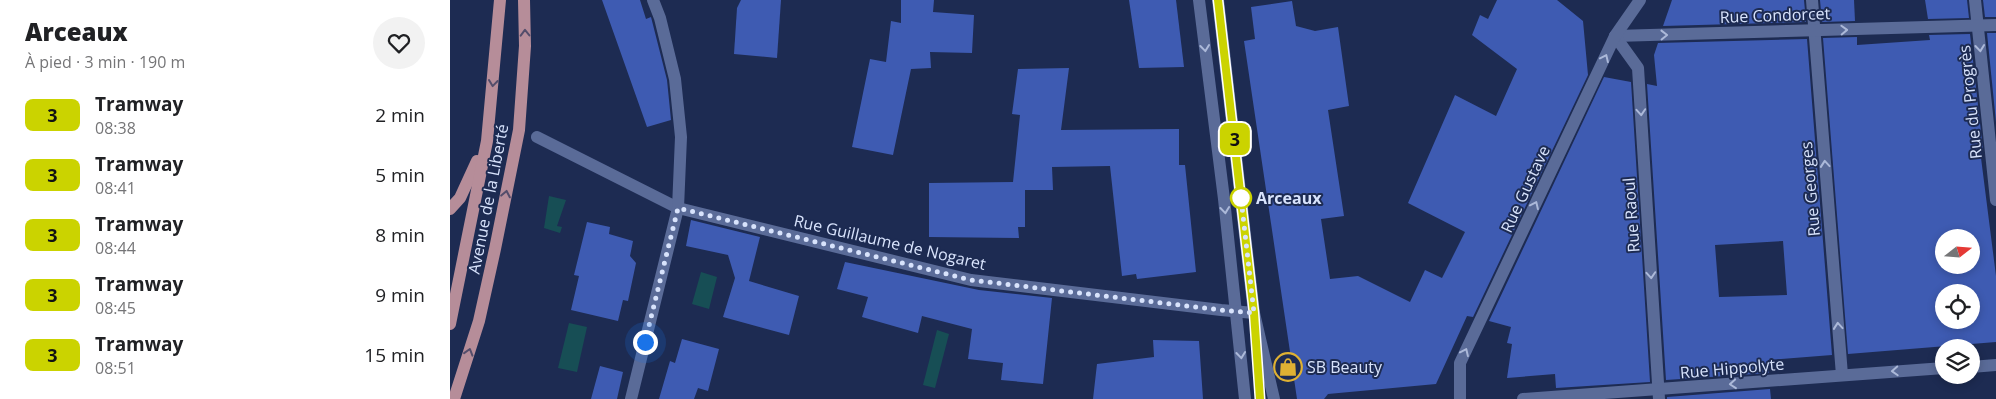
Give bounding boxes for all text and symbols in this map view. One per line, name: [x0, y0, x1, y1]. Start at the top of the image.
street label: Rue Condorcet: [1719, 2, 1831, 28]
text: Arceaux: [25, 15, 128, 48]
button: heart: [373, 17, 425, 69]
one-way arrow: [1840, 25, 1848, 35]
one-way arrow: [519, 29, 530, 37]
one-way arrow: [1660, 29, 1668, 40]
street label: Rue du Progrès: [1953, 44, 1987, 160]
one-way arrow: [1199, 45, 1210, 53]
one-way arrow: [1975, 45, 1986, 53]
text: À pied · 3 min · 190 m: [25, 51, 185, 73]
one-way arrow: [1599, 54, 1609, 63]
one-way arrow: [488, 80, 499, 88]
text: Tramway: [95, 91, 183, 117]
text: 2 min: [375, 102, 425, 128]
text: 3: [47, 103, 58, 127]
one-way arrow: [1635, 109, 1646, 117]
text: 08:38: [95, 117, 136, 139]
street label: Avenue de la Liberté: [463, 122, 513, 276]
line badge: 3: [1219, 123, 1251, 155]
text: 3: [1230, 127, 1240, 151]
street label: Rue Georges: [1795, 141, 1825, 237]
street label: Rue Gustave: [1495, 142, 1555, 236]
text: Tramway: [95, 151, 183, 177]
one-way arrow: [1819, 160, 1830, 168]
text: 5 min: [375, 162, 425, 188]
text: 3: [47, 163, 58, 187]
text: 08:41: [95, 177, 136, 199]
street label: Rue Raoul: [1617, 177, 1645, 253]
marker: Arceaux: [1230, 187, 1252, 209]
place label: Arceaux: [1256, 187, 1322, 209]
one-way arrow: [501, 190, 511, 199]
one-way arrow: [1529, 201, 1539, 210]
one-way arrow: [1219, 206, 1230, 214]
street label: Rue Guillaume de Nogaret: [792, 209, 988, 275]
text: Tramway: [95, 211, 183, 237]
text: 8 min: [375, 222, 425, 248]
text: 3: [47, 223, 58, 247]
north arrow: [1935, 229, 1980, 274]
map controls: [1935, 229, 1980, 384]
text: 08:44: [95, 237, 136, 259]
text: Tramway: [95, 271, 183, 297]
one-way arrow: [1645, 271, 1656, 279]
text: 9 min: [375, 282, 425, 308]
text: 3: [47, 283, 58, 307]
button: locate: [1935, 284, 1980, 329]
text: 08:45: [95, 297, 136, 319]
one-way arrow: [1833, 322, 1844, 330]
your location: [633, 330, 658, 355]
text: Tramway: [95, 331, 183, 357]
button: layers: [1935, 339, 1980, 384]
text: 15 min: [364, 342, 425, 368]
text: 3: [47, 343, 58, 367]
one-way arrow: [1459, 348, 1469, 357]
one-way arrow: [463, 349, 473, 357]
one-way arrow: [1235, 352, 1246, 360]
shop icon: SB Beauty: [1273, 352, 1303, 382]
street label: Rue Hippolyte: [1679, 352, 1785, 384]
place label: SB Beauty: [1307, 356, 1383, 378]
text: 08:51: [95, 357, 136, 379]
one-way arrow: [1891, 366, 1899, 377]
one-way arrow: [1729, 378, 1737, 389]

